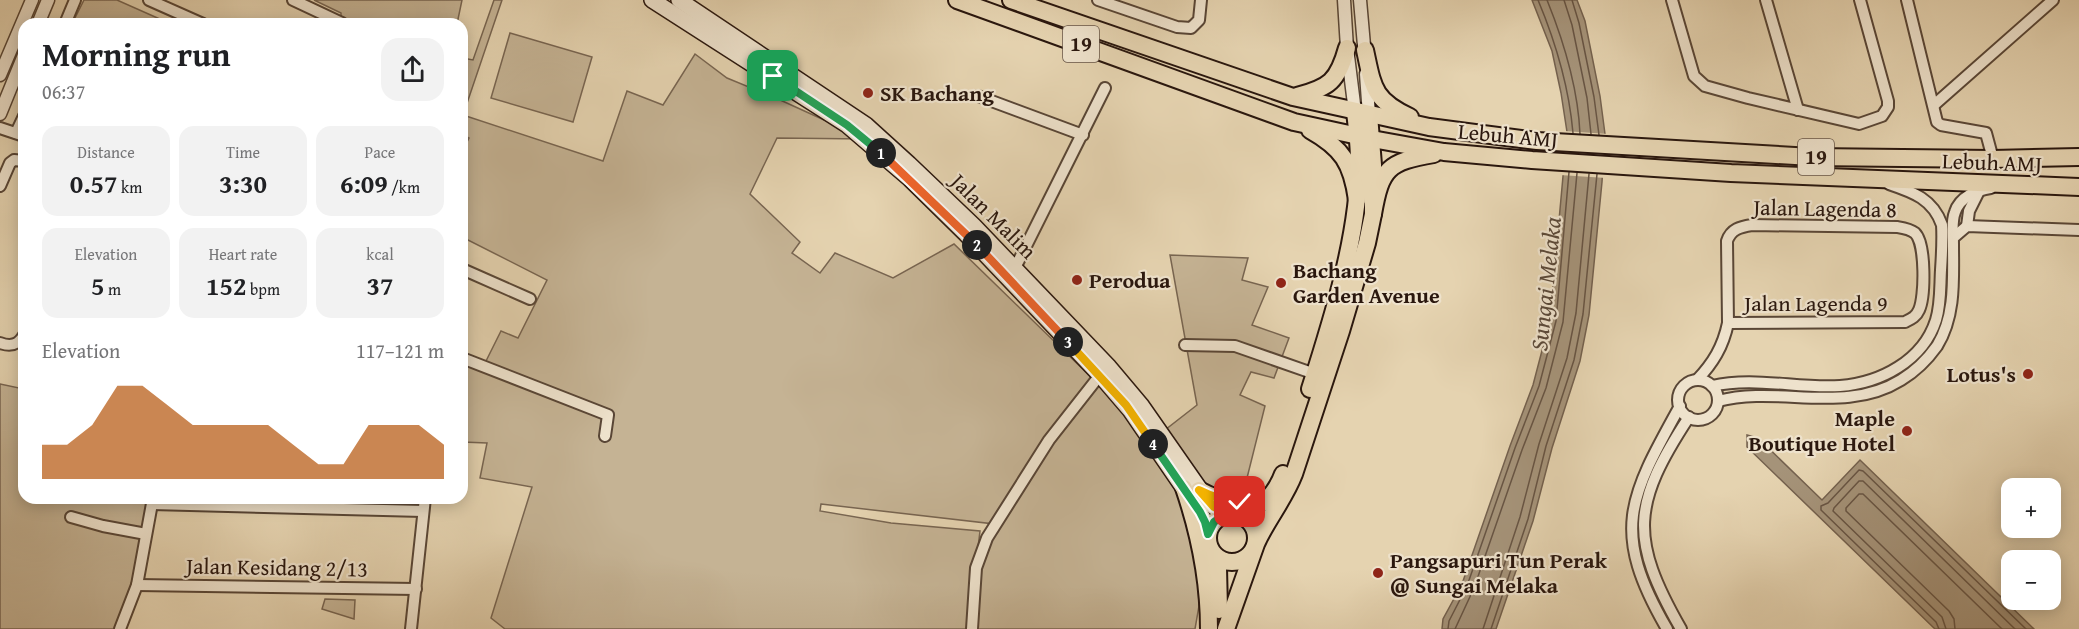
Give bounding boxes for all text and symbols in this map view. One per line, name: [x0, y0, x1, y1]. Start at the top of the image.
road number: 19: [1063, 26, 1099, 62]
text: Morning run: [42, 30, 231, 78]
button: share: [381, 38, 444, 101]
pin: [747, 50, 798, 101]
icon: arrive: [756, 59, 789, 92]
text: 06:37: [42, 77, 85, 106]
place label: SK Bachang: [880, 77, 994, 109]
marker: SK Bachang: [861, 86, 875, 100]
street label: Lebuh AMJ: [1457, 115, 1559, 155]
pin: 1: [866, 138, 896, 168]
road number: 19: [1798, 139, 1834, 175]
text: Distance: [77, 140, 135, 164]
text: Time: [226, 140, 260, 164]
text: Pace: [365, 140, 395, 164]
text: 1: [877, 141, 885, 165]
street label: Lebuh AMJ: [1942, 144, 2043, 180]
text: 0.57: [70, 164, 118, 203]
text: 3:30: [219, 164, 267, 203]
text: 6:09: [340, 164, 388, 203]
street label: Jalan Malim: [942, 164, 1044, 266]
text: km: [118, 175, 142, 199]
text: /km: [388, 175, 420, 199]
street label: Jalan Lagenda 8: [1750, 191, 1897, 225]
water label: Sungai Melaka: [1521, 215, 1570, 353]
pin: 2: [962, 230, 992, 260]
text: 2: [973, 233, 981, 257]
text: Elevation: [75, 242, 137, 266]
text: Heart rate: [209, 242, 277, 266]
text: kcal: [366, 242, 394, 266]
place label: Bachang Garden Avenue: [1293, 254, 1440, 311]
place label: Perodua: [1089, 264, 1171, 296]
text: 5: [91, 266, 104, 305]
text: 152: [206, 266, 246, 305]
text: 37: [367, 266, 393, 305]
marker: Perodua: [1070, 273, 1084, 287]
marker: Bachang Garden Avenue: [1274, 276, 1288, 290]
text: m: [104, 277, 121, 301]
text: bpm: [246, 277, 280, 301]
street label: Jalan Lagenda 9: [1741, 287, 1888, 319]
pin: 3: [1053, 327, 1083, 357]
text: 3: [1064, 330, 1072, 354]
text: Elevation: [42, 336, 120, 365]
text: 117–121 m: [356, 336, 444, 365]
place label: Lotus's: [1947, 358, 2016, 390]
marker: Lotus's: [2021, 367, 2035, 381]
place label: Maple Boutique Hotel: [1748, 402, 1895, 459]
marker: Maple Boutique Hotel: [1900, 424, 1914, 438]
pin: 4: [1138, 429, 1168, 459]
text: 4: [1149, 432, 1157, 456]
pin: [1214, 476, 1265, 527]
map controls: [2001, 478, 2061, 610]
button: +: [2001, 478, 2061, 538]
icon: check: [1223, 485, 1256, 518]
place label: Pangsapuri Tun Perak @ Sungai Melaka: [1390, 544, 1608, 601]
street label: Jalan Kesidang 2/13: [183, 549, 368, 585]
button: −: [2001, 550, 2061, 610]
marker: Pangsapuri Tun Perak @ Sungai Melaka: [1371, 566, 1385, 580]

